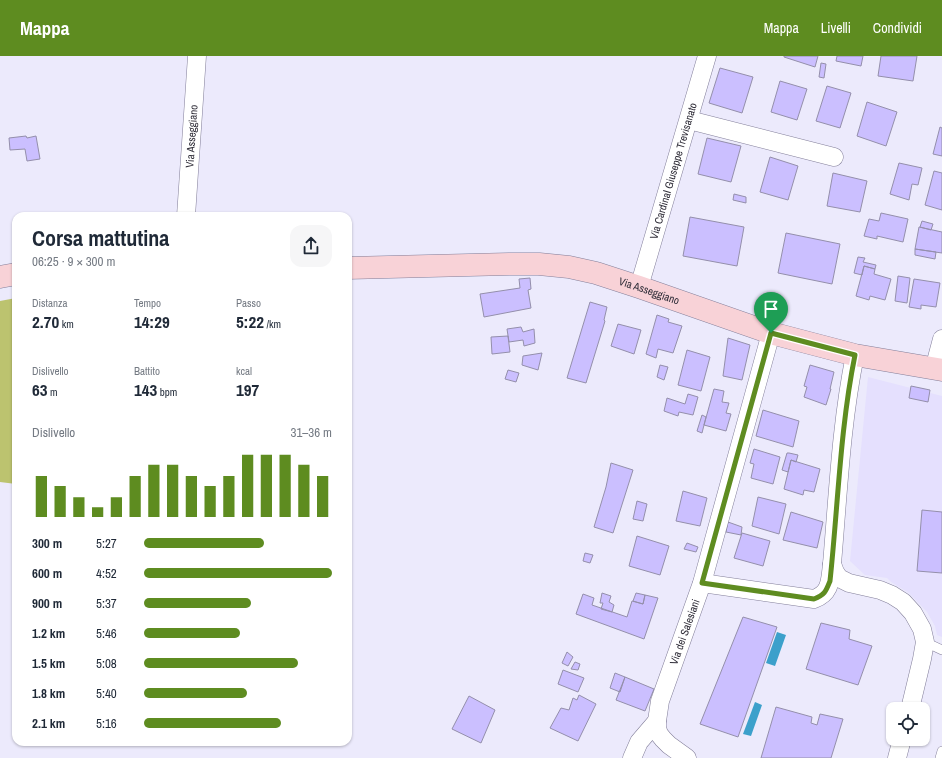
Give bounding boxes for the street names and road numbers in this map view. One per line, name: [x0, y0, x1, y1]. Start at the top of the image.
street label: Via Cardinal Giuseppe Trevisanato: [646, 101, 700, 241]
street label: Via Asseggiano: [182, 104, 201, 168]
street label: Via Asseggiano: [617, 274, 681, 308]
street label: Via dei Salesiani: [666, 597, 703, 667]

